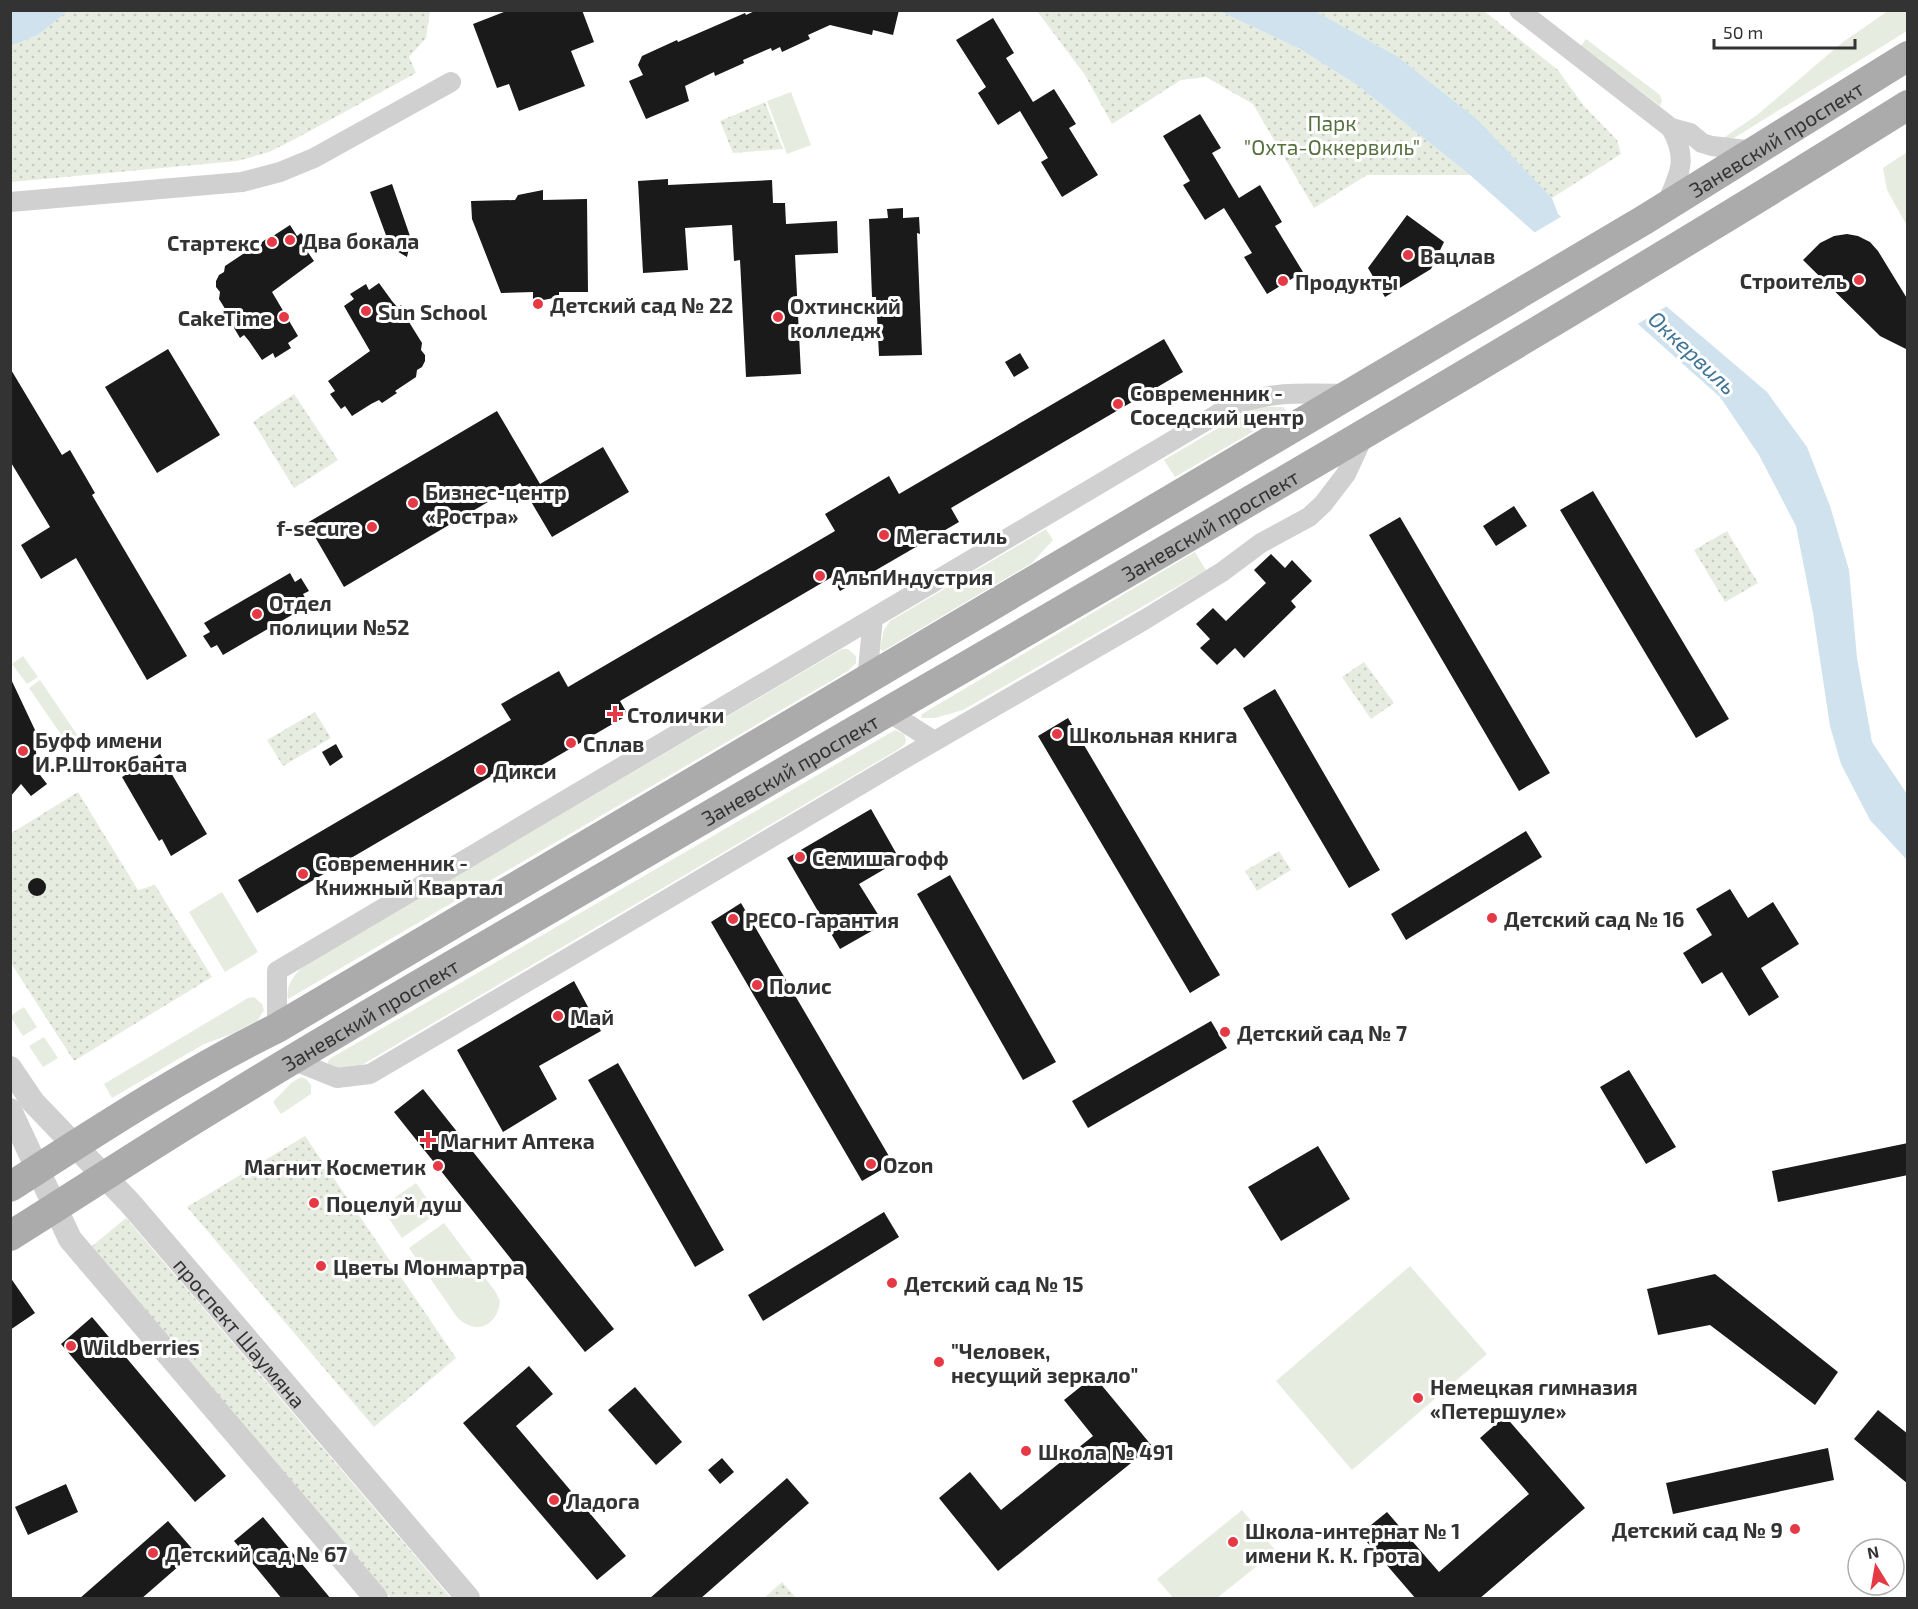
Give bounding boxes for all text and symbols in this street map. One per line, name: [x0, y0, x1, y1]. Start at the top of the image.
scale bar: [1714, 12, 1855, 50]
text: 50 m: [1723, 21, 1763, 43]
street label: Заневский проспект: [1684, 74, 1868, 202]
park label: Парк "Охта-Оккервиль": [1244, 110, 1420, 159]
place label: Два бокала: [302, 228, 419, 253]
place label: Стартекс: [167, 230, 260, 255]
marker: Два бокала: [283, 233, 297, 247]
marker: Стартекс: [265, 235, 279, 249]
place label: Вацлав: [1420, 243, 1495, 268]
marker: Вацлав: [1401, 248, 1415, 262]
place label: Строитель: [1740, 268, 1847, 293]
place label: Продукты: [1295, 269, 1398, 294]
marker: Строитель: [1852, 273, 1866, 287]
marker: Продукты: [1276, 274, 1290, 288]
place label: Детский сад № 22: [550, 292, 733, 317]
place label: Охтинский колледж: [790, 293, 901, 342]
marker: Детский сад № 22: [531, 297, 545, 311]
place label: Sun School: [378, 299, 487, 324]
marker: Sun School: [359, 304, 373, 318]
place label: CakeTime: [178, 305, 272, 330]
water label: Оккервиль: [1644, 305, 1742, 399]
marker: CakeTime: [277, 310, 291, 324]
marker: Охтинский колледж: [771, 310, 785, 324]
place label: Современник - Соседский центр: [1130, 380, 1304, 429]
marker: Современник - Соседский центр: [1111, 397, 1125, 411]
street label: Заневский проспект: [1117, 463, 1303, 586]
place label: Бизнес-центр «Ростра»: [425, 479, 567, 528]
marker: Бизнес-центр «Ростра»: [406, 496, 420, 510]
place label: f-secure: [277, 515, 360, 540]
marker: f-secure: [365, 520, 379, 534]
place label: Мегастиль: [896, 523, 1007, 548]
marker: Мегастиль: [877, 528, 891, 542]
place label: АльпИндустрия: [832, 564, 993, 589]
marker: АльпИндустрия: [813, 569, 827, 583]
place label: Отдел полиции №52: [269, 590, 409, 639]
marker: Отдел полиции №52: [250, 607, 264, 621]
place label: Столички: [627, 702, 724, 727]
marker: Столички: [608, 707, 622, 721]
street label: Заневский проспект: [696, 707, 883, 830]
place label: Школьная книга: [1069, 722, 1238, 747]
place label: Буфф имени И.Р.Штокбанта: [35, 727, 187, 776]
marker: Школьная книга: [1050, 727, 1064, 741]
place label: Сплав: [583, 731, 644, 756]
marker: Сплав: [564, 736, 578, 750]
marker: Буфф имени И.Р.Штокбанта: [16, 744, 30, 758]
place label: Дикси: [493, 758, 557, 783]
marker: Дикси: [474, 763, 488, 777]
place label: Семишагофф: [812, 845, 949, 870]
place label: Современник - Книжный Квартал: [315, 850, 503, 899]
marker: Семишагофф: [793, 850, 807, 864]
marker: Современник - Книжный Квартал: [296, 867, 310, 881]
place label: Детский сад № 16: [1504, 906, 1684, 931]
place label: РЕСО-Гарантия: [745, 907, 899, 932]
marker: Детский сад № 16: [1485, 911, 1499, 925]
marker: РЕСО-Гарантия: [726, 912, 740, 926]
street label: Заневский проспект: [277, 952, 463, 1076]
place label: Полис: [769, 973, 832, 998]
marker: Полис: [750, 978, 764, 992]
place label: Май: [570, 1004, 614, 1029]
marker: Май: [551, 1009, 565, 1023]
place label: Детский сад № 7: [1237, 1020, 1407, 1045]
marker: Детский сад № 7: [1218, 1025, 1232, 1039]
place label: Магнит Аптека: [440, 1128, 595, 1153]
marker: Магнит Аптека: [421, 1133, 435, 1147]
place label: Ozon: [883, 1152, 933, 1177]
place label: Магнит Косметик: [244, 1154, 426, 1179]
marker: Ozon: [864, 1157, 878, 1171]
marker: Магнит Косметик: [431, 1159, 445, 1173]
place label: Поцелуй душ: [326, 1191, 462, 1216]
marker: Поцелуй душ: [307, 1196, 321, 1210]
street label: проспект Шаумяна: [169, 1252, 312, 1412]
place label: Цветы Монмартра: [333, 1254, 525, 1279]
marker: Цветы Монмартра: [314, 1259, 328, 1273]
place label: Детский сад № 15: [904, 1271, 1084, 1296]
marker: Детский сад № 15: [885, 1276, 899, 1290]
place label: Wildberries: [83, 1334, 200, 1359]
place label: "Человек, несущий зеркало": [951, 1338, 1138, 1387]
marker: Wildberries: [64, 1339, 78, 1353]
marker: "Человек, несущий зеркало": [932, 1355, 946, 1369]
place label: Немецкая гимназия «Петершуле»: [1430, 1374, 1638, 1423]
marker: Немецкая гимназия «Петершуле»: [1411, 1391, 1425, 1405]
place label: Школа № 491: [1038, 1439, 1174, 1464]
marker: Школа № 491: [1019, 1444, 1033, 1458]
place label: Ладога: [566, 1488, 640, 1513]
marker: Ладога: [547, 1493, 561, 1507]
place label: Детский сад № 9: [1612, 1517, 1783, 1542]
place label: Школа-интернат № 1 имени К. К. Грота: [1245, 1518, 1460, 1567]
marker: Детский сад № 9: [1788, 1522, 1802, 1536]
marker: Школа-интернат № 1 имени К. К. Грота: [1226, 1535, 1240, 1549]
north arrow: [1846, 1537, 1906, 1597]
place label: Детский сад № 67: [165, 1541, 347, 1566]
text: N: [1866, 1541, 1881, 1562]
marker: Детский сад № 67: [146, 1546, 160, 1560]

